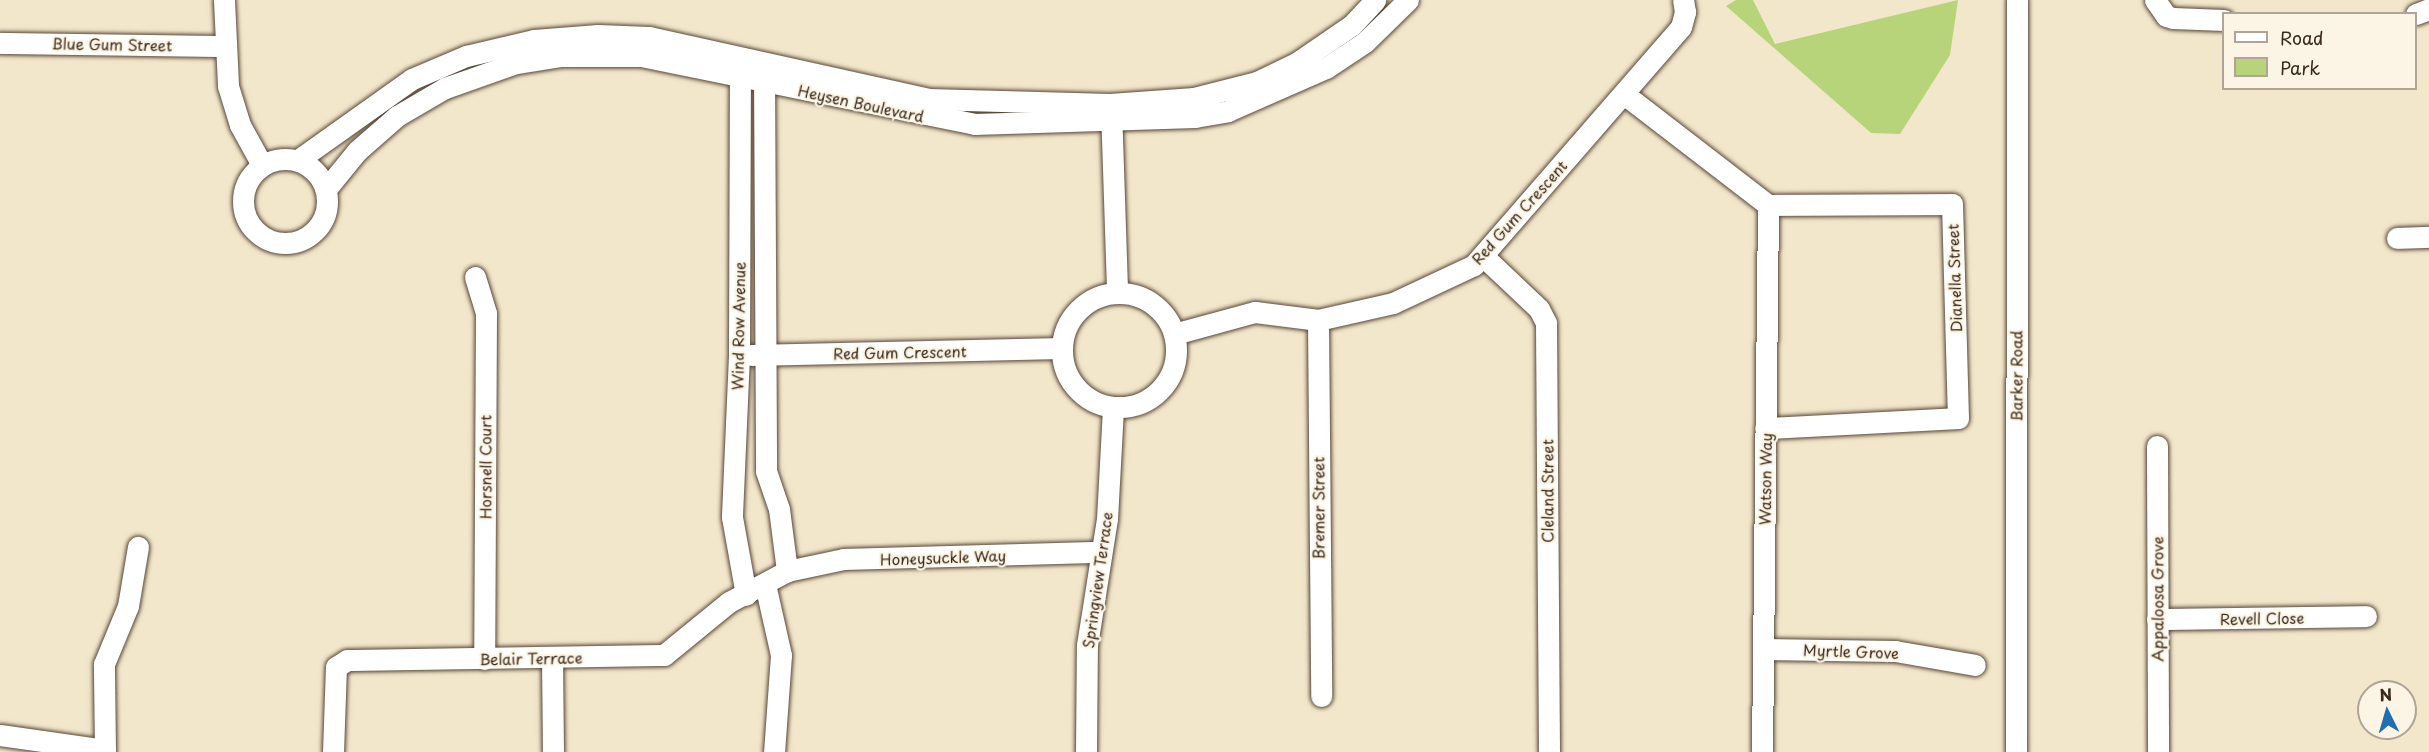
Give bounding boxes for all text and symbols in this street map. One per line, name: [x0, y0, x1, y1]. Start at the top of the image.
legend: [2222, 12, 2417, 90]
text: Road: [2280, 24, 2324, 51]
street label: Blue Gum Street: [52, 34, 172, 54]
text: Park: [2280, 54, 2320, 81]
street label: Heysen Boulevard: [796, 81, 926, 125]
street label: Red Gum Crescent: [1467, 156, 1571, 268]
street label: Dianella Street: [1943, 223, 1965, 333]
street label: Wind Row Avenue: [728, 261, 748, 391]
street label: Barker Road: [2007, 330, 2025, 422]
street label: Red Gum Crescent: [832, 342, 968, 362]
street label: Horsnell Court: [476, 414, 494, 520]
street label: Watson Way: [1755, 433, 1775, 525]
street label: Cleland Street: [1538, 439, 1556, 543]
street label: Bremer Street: [1309, 456, 1327, 560]
street label: Springview Terrace: [1079, 511, 1115, 649]
street label: Appaloosa Grove: [2148, 536, 2166, 662]
street label: Honeysuckle Way: [879, 546, 1007, 568]
street label: Revell Close: [2219, 608, 2305, 628]
street label: Myrtle Grove: [1802, 640, 1900, 662]
street label: Belair Terrace: [480, 648, 582, 668]
north arrow: [2357, 680, 2417, 740]
text: N: [2378, 682, 2393, 707]

